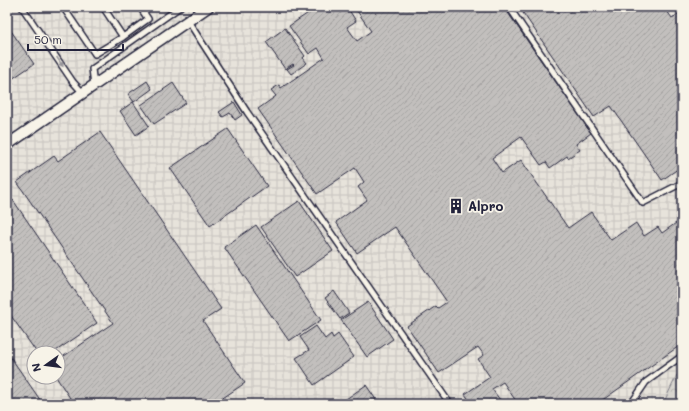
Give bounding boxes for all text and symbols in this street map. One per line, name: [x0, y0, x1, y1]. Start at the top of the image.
scale bar: [28, 26, 123, 52]
text: 50 m: [34, 31, 62, 47]
one-way arrow: [56, 57, 64, 68]
building icon: Alpro: [447, 197, 465, 215]
place label: Alpro: [468, 197, 504, 214]
north arrow: [26, 345, 66, 385]
text: N: [28, 362, 44, 373]

